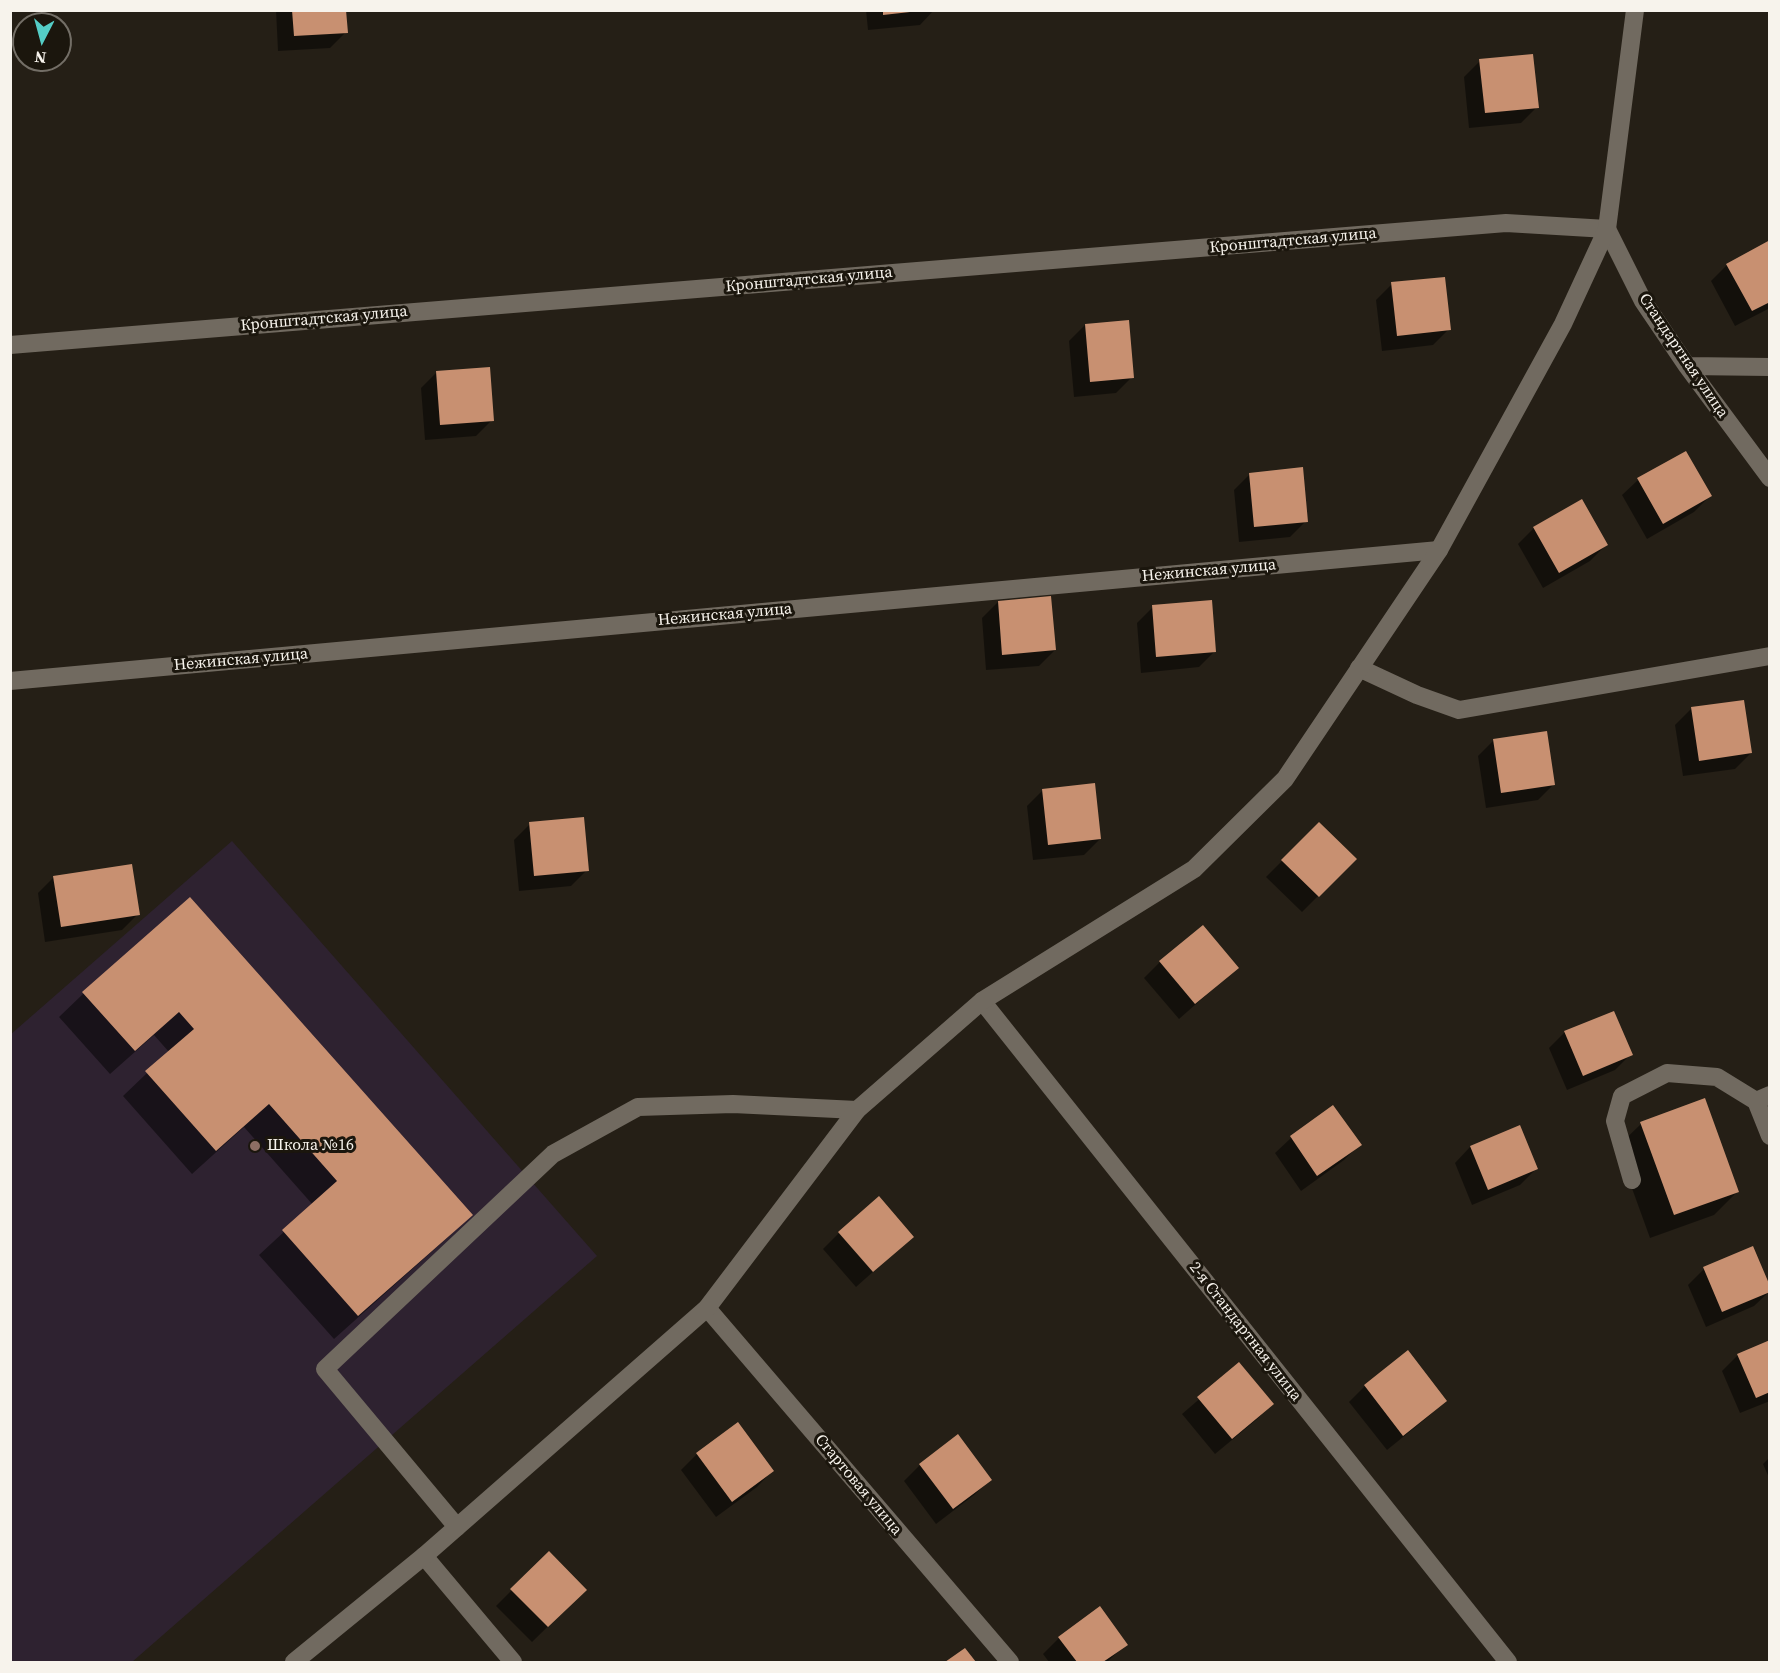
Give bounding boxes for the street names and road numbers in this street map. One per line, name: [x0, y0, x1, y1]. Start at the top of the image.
street label: Кронштадтская улица: [1209, 224, 1377, 258]
street label: Кронштадтская улица: [725, 263, 893, 297]
street label: Стандартная улица: [1634, 290, 1732, 422]
street label: Кронштадтская улица: [240, 302, 408, 336]
street label: Нежинская улица: [1141, 556, 1277, 586]
street label: Нежинская улица: [657, 600, 793, 630]
street label: Нежинская улица: [173, 645, 309, 675]
street label: 2-я Стандартная улица: [1185, 1259, 1305, 1405]
street label: Стартовая улица: [810, 1431, 906, 1539]

